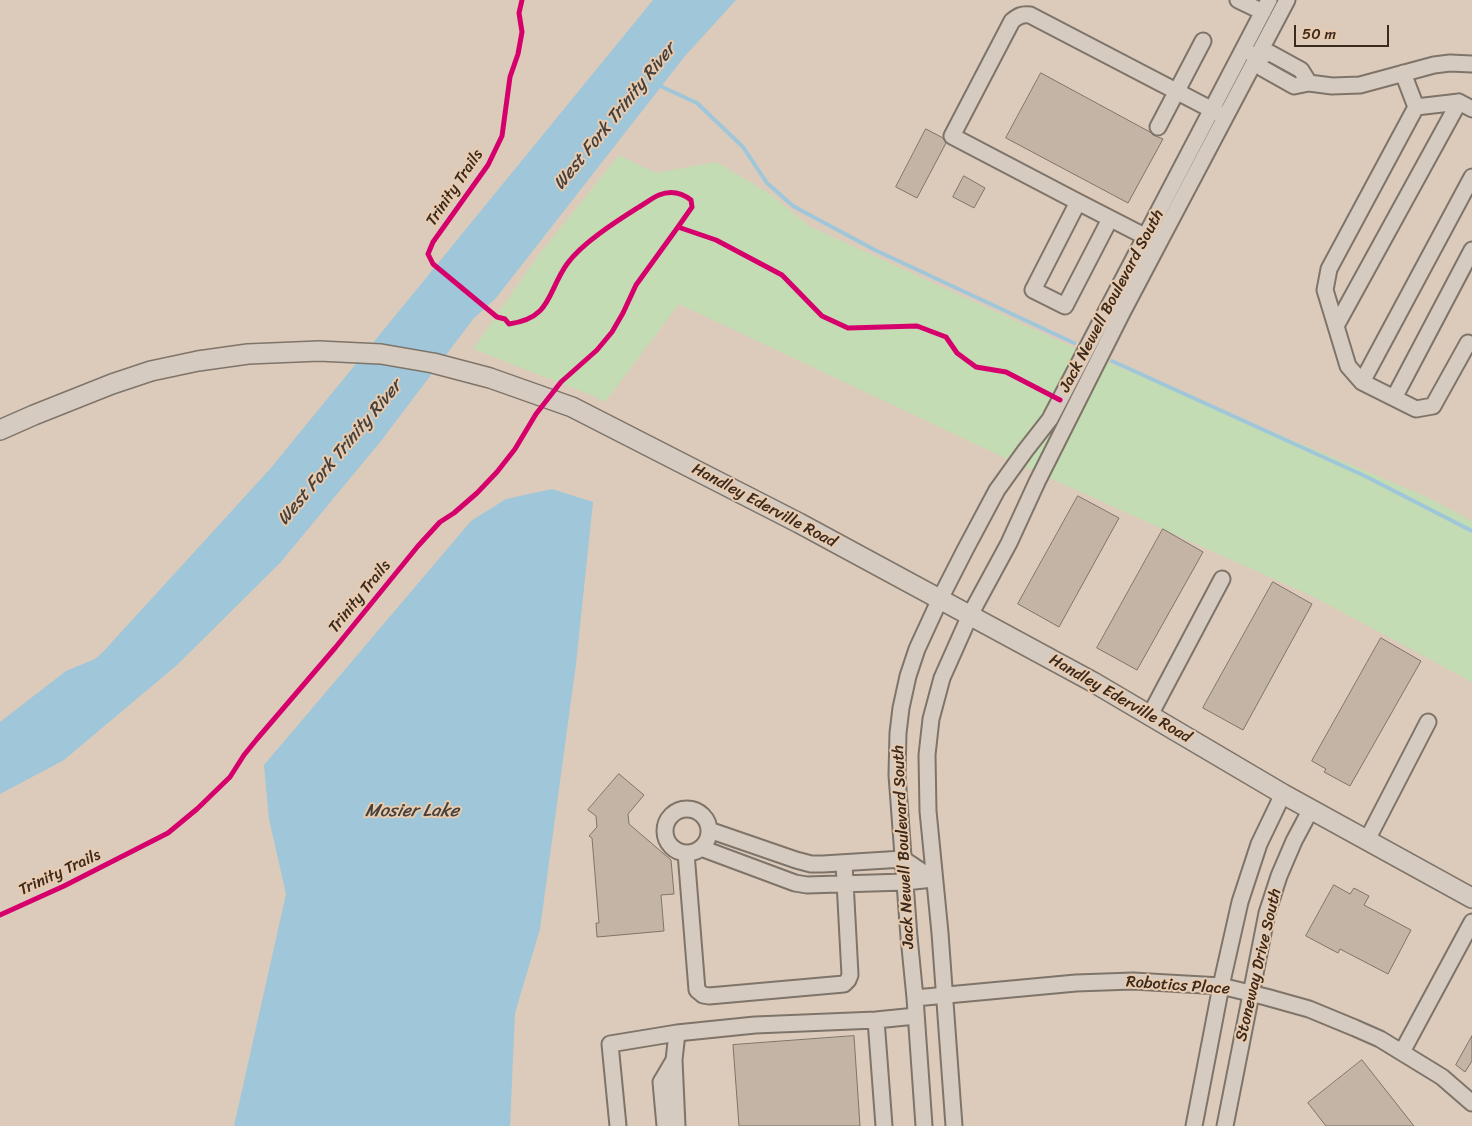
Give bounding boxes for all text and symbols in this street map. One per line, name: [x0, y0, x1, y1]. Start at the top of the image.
scale bar: [1297, 15, 1392, 47]
text: 50 m: [1302, 21, 1336, 47]
water label: West Fork Trinity River: [549, 39, 681, 195]
street label: Trinity Trails: [422, 146, 488, 230]
street label: Jack Newell Boulevard South: [1056, 206, 1168, 396]
water label: West Fork Trinity River: [273, 376, 407, 530]
street label: Handley Ederville Road: [688, 460, 840, 552]
street label: Trinity Trails: [325, 557, 395, 637]
street label: Handley Ederville Road: [1046, 650, 1194, 748]
street label: Jack Newell Boulevard South: [889, 745, 919, 949]
water label: Mosier Lake: [365, 800, 459, 822]
street label: Trinity Trails: [16, 846, 104, 900]
street label: Stoneway Drive South: [1232, 887, 1286, 1043]
street label: Robotics Place: [1125, 973, 1231, 999]

